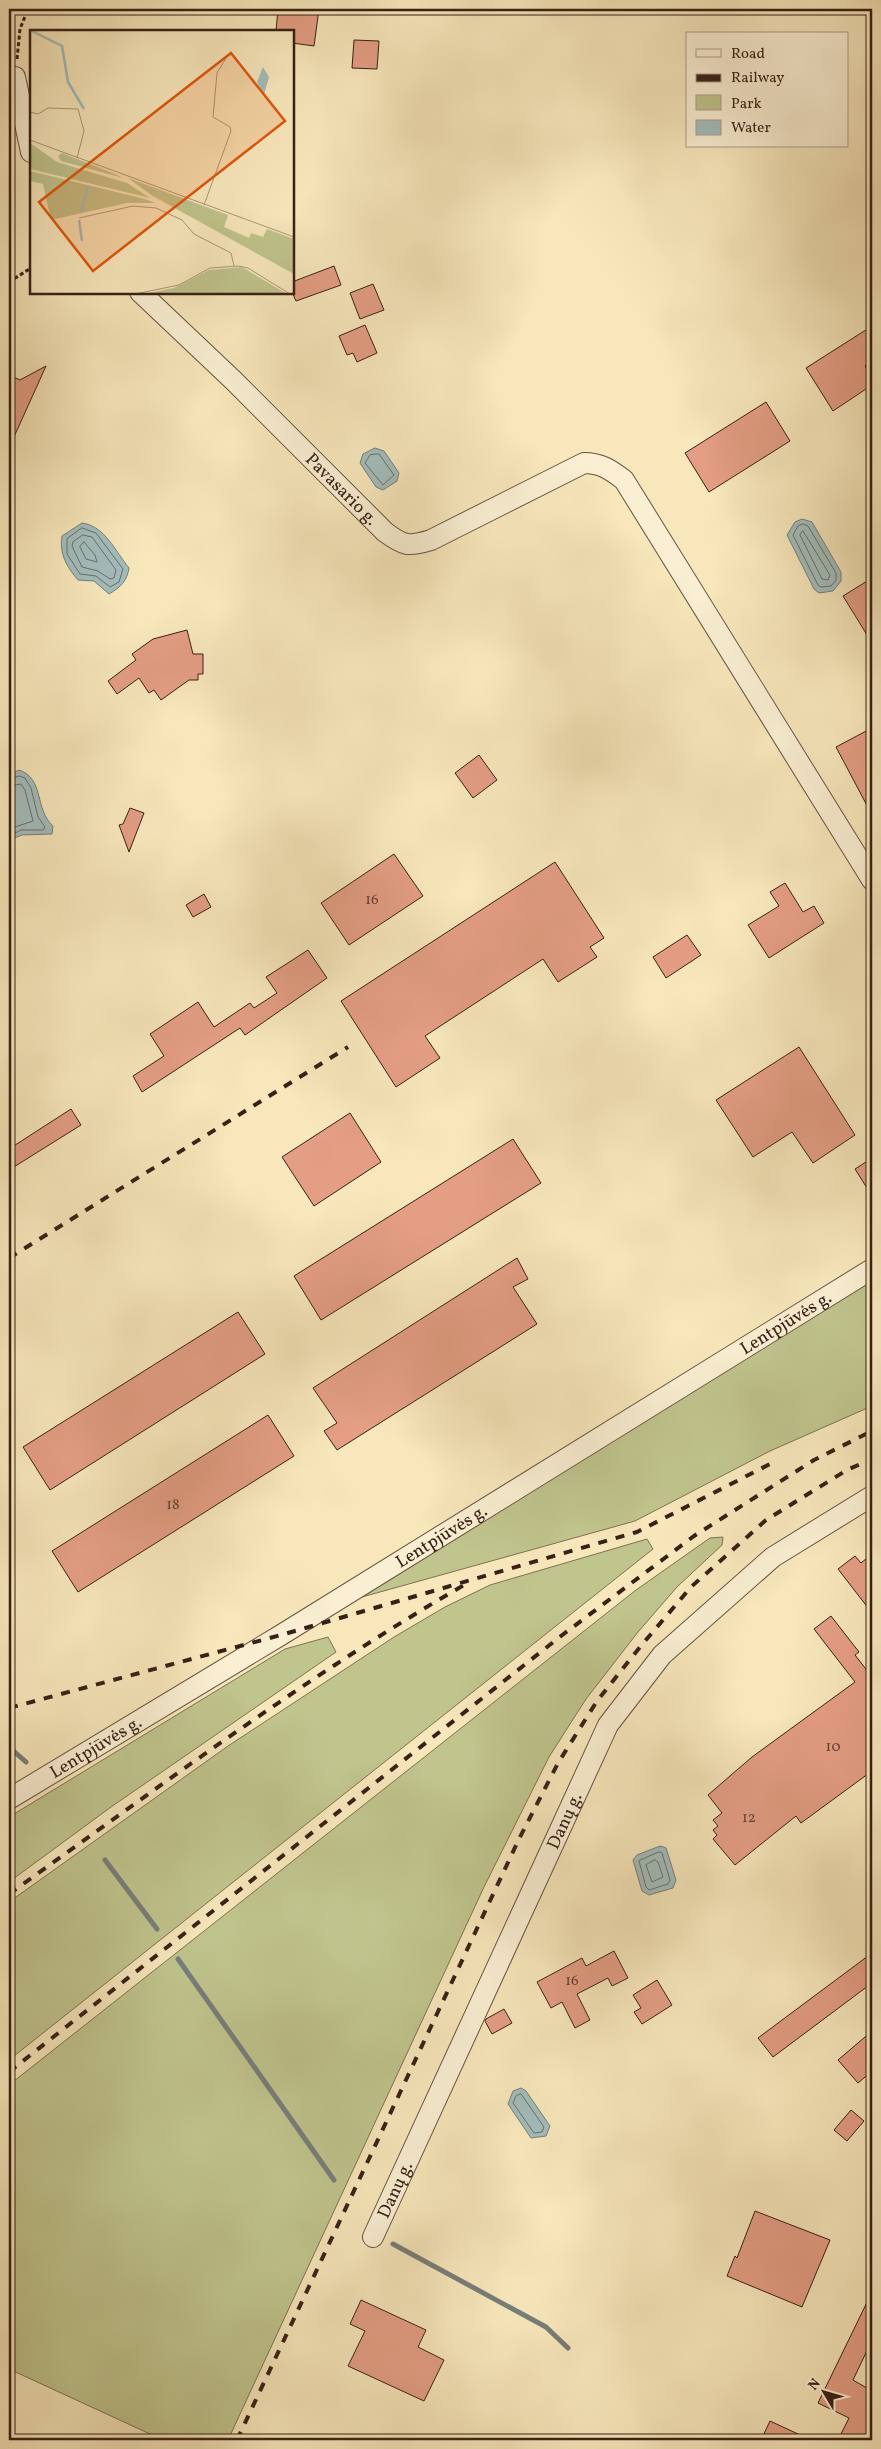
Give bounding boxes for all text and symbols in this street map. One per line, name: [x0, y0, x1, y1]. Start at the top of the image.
inset map: [30, 30, 294, 294]
legend: [686, 32, 848, 148]
text: Road: [731, 44, 765, 65]
text: Railway: [731, 68, 784, 89]
text: Park: [731, 94, 762, 115]
text: Water: [731, 118, 771, 139]
street label: Pavasario g.: [299, 448, 383, 532]
house number: 16: [365, 890, 379, 911]
street label: Lentpjūvės g.: [736, 1286, 837, 1362]
house number: 18: [166, 1495, 180, 1516]
street label: Lentpjūvės g.: [391, 1499, 492, 1575]
street label: Lentpjūvės g.: [46, 1711, 147, 1786]
house number: 10: [826, 1737, 840, 1758]
street label: Danų g.: [542, 1789, 589, 1854]
house number: 12: [742, 1808, 756, 1829]
house number: 16: [565, 1971, 579, 1992]
street label: Danų g.: [372, 2158, 420, 2223]
north arrow: [798, 2366, 848, 2416]
text: N: [804, 2375, 826, 2395]

